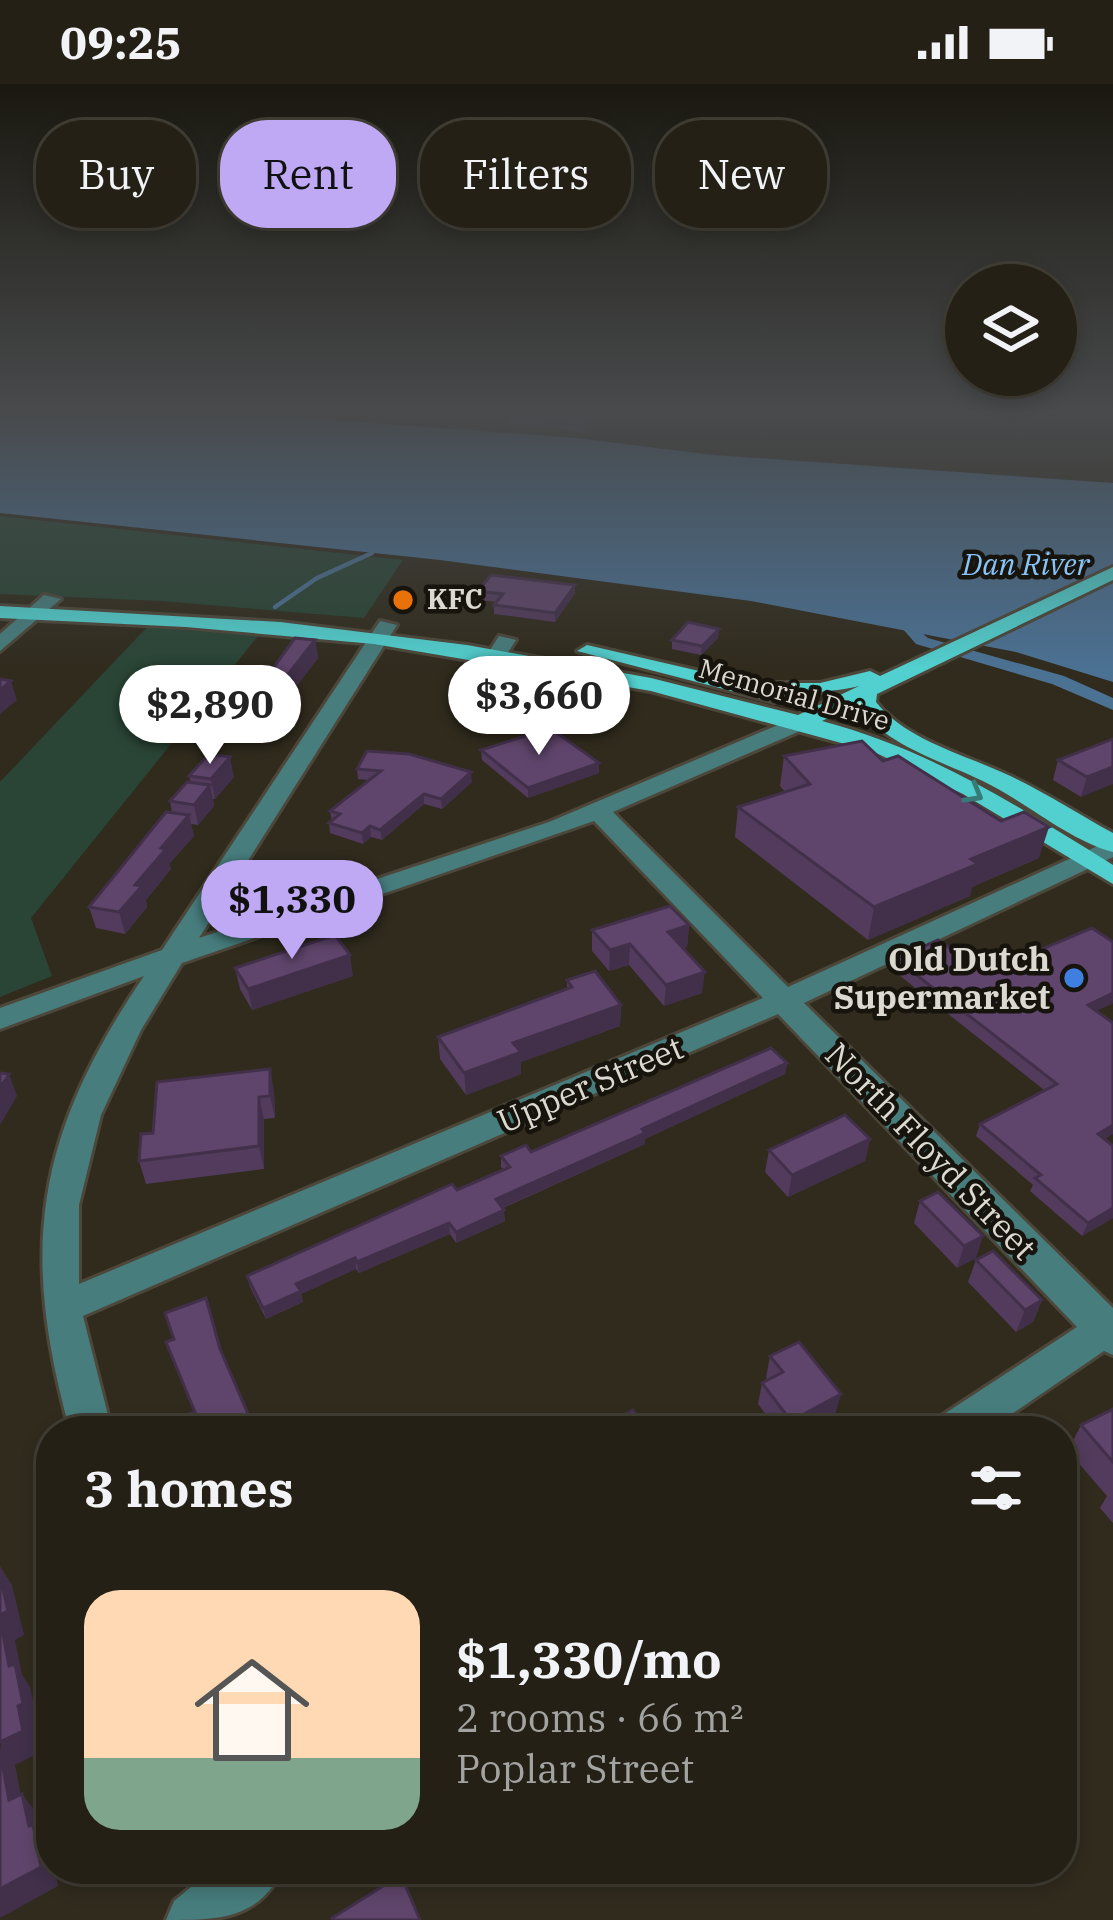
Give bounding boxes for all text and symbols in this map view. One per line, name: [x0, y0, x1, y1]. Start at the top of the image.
text: 09:25: [60, 13, 182, 71]
chip: Buy: [36, 120, 196, 228]
chip: Rent: [220, 120, 396, 228]
chip: Filters: [420, 120, 631, 228]
chip: New: [655, 120, 827, 228]
map controls: [945, 264, 1077, 396]
button: layers: [945, 264, 1077, 396]
water label: Dan River: [961, 544, 1091, 583]
place label: KFC: [427, 581, 482, 616]
marker: KFC: [390, 587, 416, 613]
street label: Memorial Drive: [695, 650, 894, 737]
pin: $3,660: [441, 656, 637, 758]
pin: $2,890: [112, 665, 308, 767]
text: $3,660: [475, 669, 603, 720]
text: $2,890: [146, 678, 274, 729]
one-way arrow: [962, 780, 983, 803]
pin: $1,330: [194, 860, 390, 962]
text: $1,330: [228, 873, 356, 924]
place label: Old Dutch Supermarket: [834, 937, 1050, 1018]
marker: Old Dutch Supermarket: [1061, 965, 1087, 991]
street label: Upper Street: [490, 1025, 689, 1142]
street label: North Floyd Street: [817, 1033, 1046, 1268]
text: 3 homes: [84, 1455, 294, 1521]
icon: filters: [963, 1455, 1029, 1521]
text: $1,330/mo: [456, 1626, 722, 1692]
icon: home: [180, 1638, 324, 1782]
text: 2 rooms · 66 m²: [456, 1692, 744, 1743]
text: Poplar Street: [456, 1743, 694, 1794]

